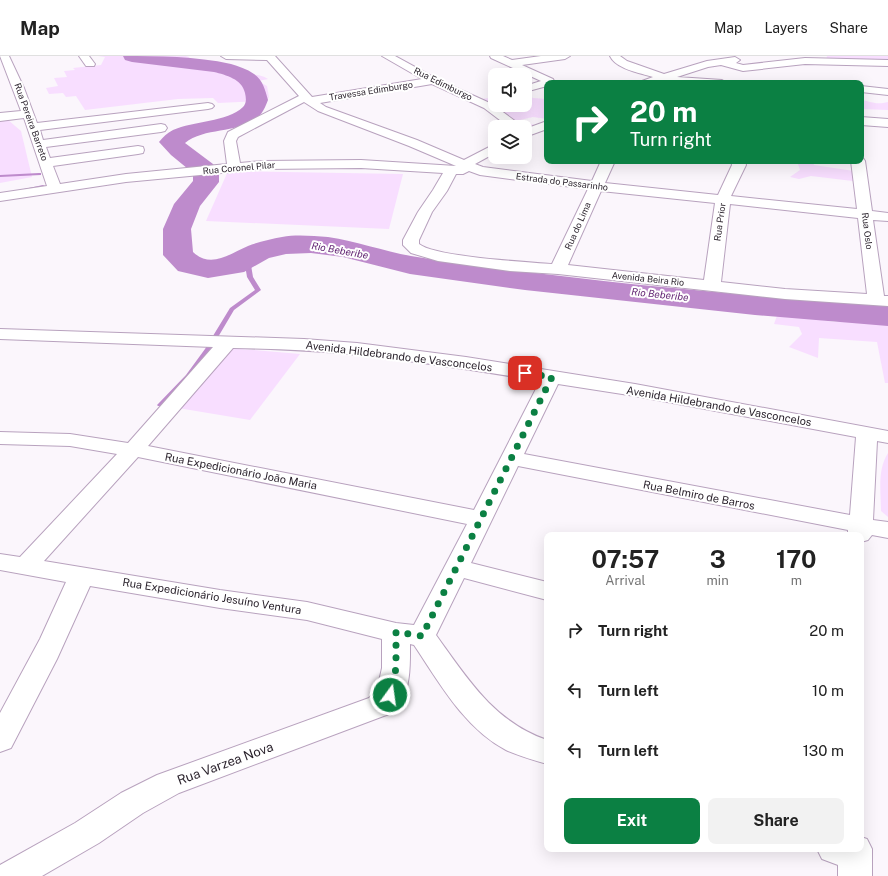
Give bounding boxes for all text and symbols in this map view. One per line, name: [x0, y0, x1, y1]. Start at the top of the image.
text: Map: [20, 17, 60, 39]
text: Map: [714, 20, 742, 36]
text: Layers: [764, 20, 808, 36]
text: Share: [830, 20, 868, 36]
street label: Rua Edimburgo: [412, 65, 474, 103]
map controls: [488, 68, 532, 164]
button: sound: [488, 68, 532, 112]
street label: Travessa Edimburgo: [328, 78, 414, 103]
street label: Rua Pereira Barreto: [12, 81, 51, 162]
text: 20 m: [630, 95, 697, 128]
icon: right: [564, 96, 616, 148]
button: layers: [488, 120, 532, 164]
text: Turn right: [630, 129, 712, 150]
street label: Rua Coronel Pilar: [202, 159, 276, 176]
street label: Estrada do Passarinho: [515, 170, 609, 193]
street label: Rua do Lima: [562, 200, 593, 251]
street label: Rua Prior: [711, 202, 728, 242]
street label: Rua Oslo: [860, 212, 875, 250]
water label: Rio Beberibe: [311, 239, 370, 261]
street label: Avenida Beira Rio: [611, 269, 685, 288]
water label: Rio Beberibe: [631, 285, 690, 303]
street label: Avenida Hildebrando de Vasconcelos: [305, 339, 493, 373]
pin: [508, 356, 542, 390]
icon: arrive: [514, 362, 536, 384]
street label: Avenida Hildebrando de Vasconcelos: [626, 384, 813, 428]
street label: Rua Expedicionário João Maria: [164, 450, 318, 492]
street label: Rua Belmiro de Barros: [642, 478, 756, 512]
text: 07:57: [591, 545, 659, 573]
text: 3: [710, 545, 726, 573]
text: 170: [776, 545, 817, 573]
text: Arrival: [605, 573, 645, 588]
text: min: [707, 573, 729, 588]
text: m: [791, 573, 802, 588]
street label: Rua Expedicionário Jesuíno Ventura: [122, 576, 302, 616]
icon: right: [564, 619, 586, 641]
text: Turn right: [598, 622, 668, 639]
text: 20 m: [809, 622, 844, 639]
position arrow: [369, 674, 411, 716]
icon: left: [564, 679, 586, 701]
text: Turn left: [598, 682, 659, 699]
text: 10 m: [812, 682, 844, 699]
street label: Rua Varzea Nova: [175, 739, 275, 788]
icon: left: [564, 739, 586, 761]
text: Turn left: [598, 742, 659, 759]
text: 130 m: [803, 742, 844, 759]
button: Exit: [564, 798, 700, 844]
button: Share: [708, 798, 844, 844]

